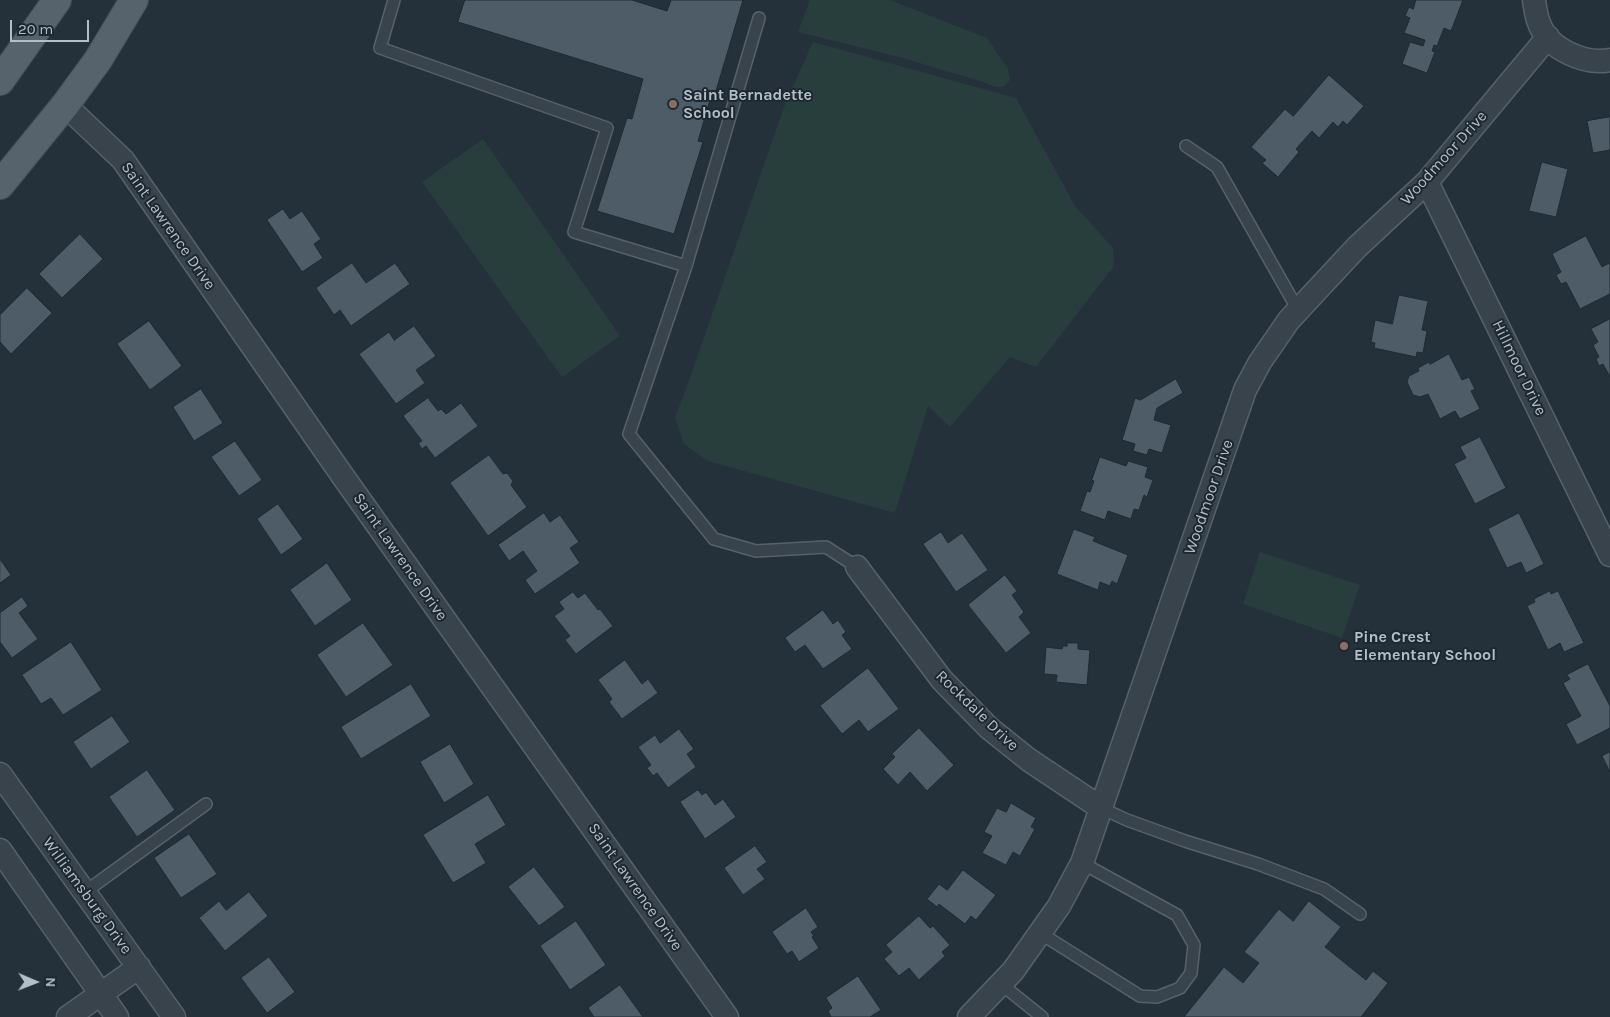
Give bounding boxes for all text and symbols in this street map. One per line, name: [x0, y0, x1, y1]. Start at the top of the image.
scale bar: [12, 10, 91, 42]
text: 20 m: [18, 20, 53, 38]
place label: Saint Bernadette School: [683, 85, 812, 123]
marker: Saint Bernadette School: [667, 98, 679, 110]
street label: Woodmoor Drive: [1397, 107, 1491, 209]
street label: Saint Lawrence Drive: [117, 158, 219, 294]
street label: Hillmoor Drive: [1488, 317, 1550, 419]
street label: Woodmoor Drive: [1180, 437, 1238, 557]
street label: Saint Lawrence Drive: [349, 489, 451, 625]
place label: Pine Crest Elementary School: [1354, 627, 1496, 665]
marker: Pine Crest Elementary School: [1338, 640, 1350, 652]
street label: Rockdale Drive: [931, 667, 1023, 755]
street label: Saint Lawrence Drive: [584, 819, 686, 955]
street label: Williamsburg Drive: [38, 834, 136, 958]
north arrow: [10, 957, 60, 1007]
text: N: [42, 977, 59, 987]

